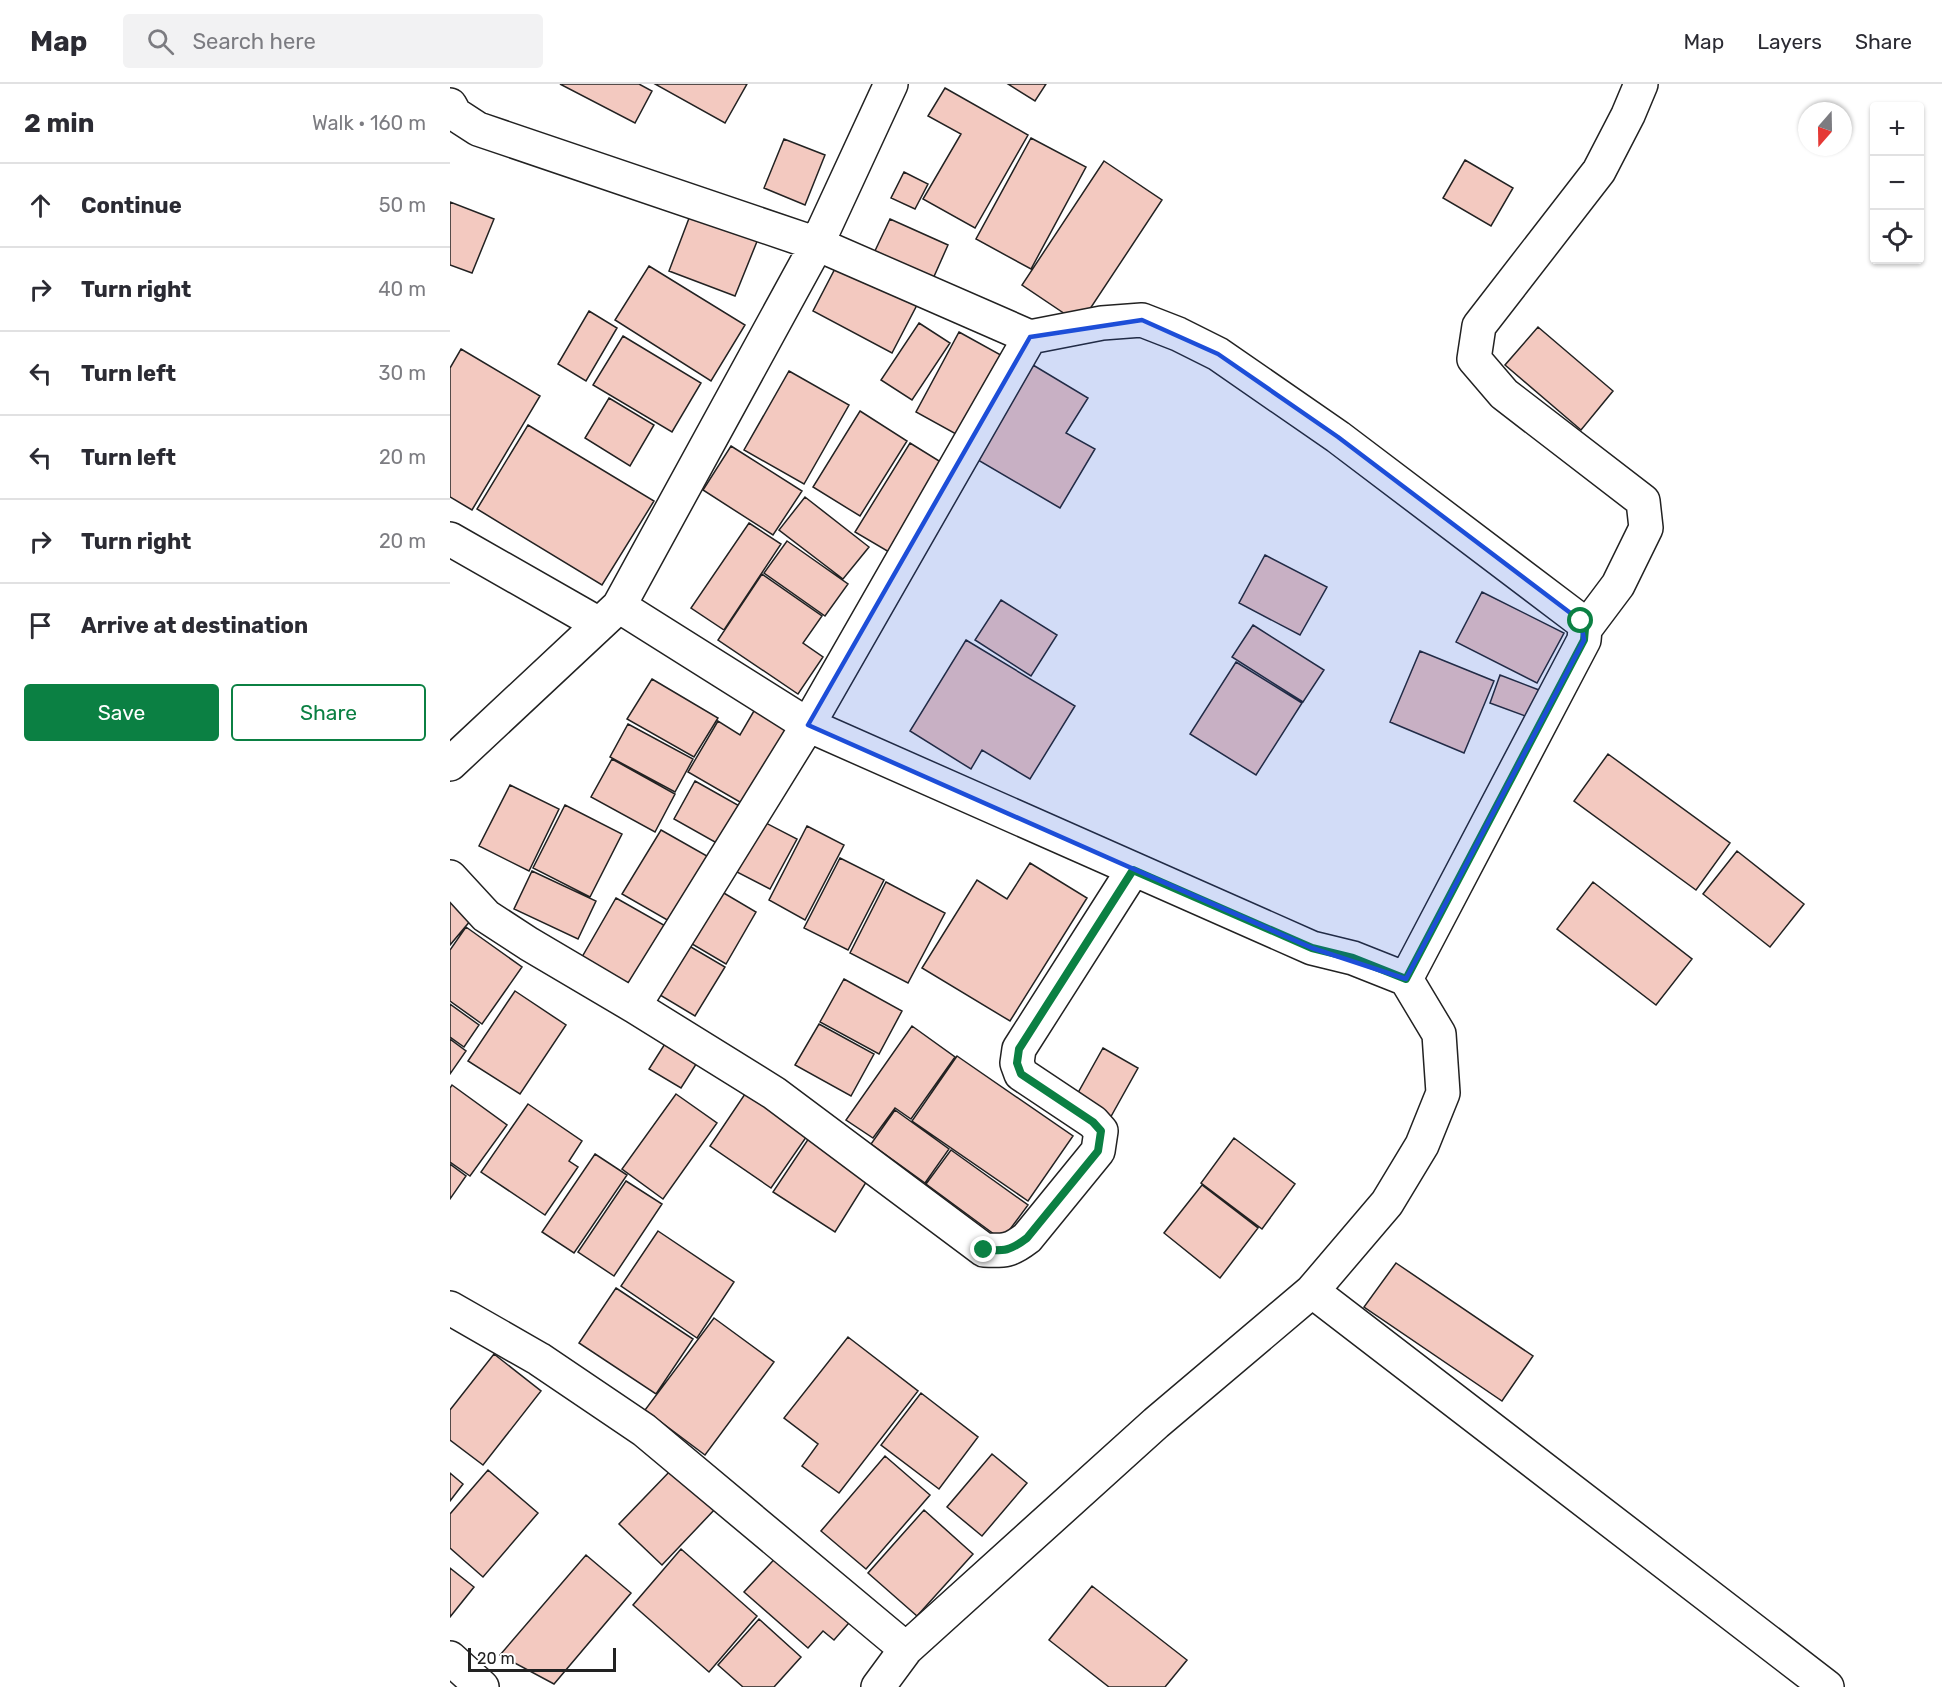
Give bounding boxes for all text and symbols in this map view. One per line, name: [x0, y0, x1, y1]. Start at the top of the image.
search box: [123, 14, 543, 68]
text: Map: [30, 25, 87, 58]
icon: search: [144, 25, 177, 58]
text: Search here: [192, 28, 316, 55]
text: Map: [1683, 29, 1724, 54]
text: Layers: [1757, 29, 1822, 54]
text: Share: [1855, 29, 1912, 54]
north arrow: [1798, 102, 1852, 156]
map controls: [1870, 102, 1924, 264]
button: +: [1870, 102, 1924, 156]
text: 2 min: [24, 108, 94, 139]
text: Walk · 160 m: [312, 111, 426, 135]
button: −: [1870, 156, 1924, 210]
icon: ahead: [24, 189, 57, 222]
text: Continue: [81, 192, 182, 219]
text: 50 m: [379, 193, 426, 217]
button: locate: [1870, 210, 1924, 264]
icon: right: [24, 273, 57, 306]
text: Turn right: [81, 276, 191, 303]
text: 40 m: [378, 277, 426, 301]
icon: left: [24, 357, 57, 390]
text: Turn left: [81, 360, 176, 387]
text: 30 m: [379, 361, 426, 385]
icon: left: [24, 441, 57, 474]
text: Turn left: [81, 444, 176, 471]
text: 20 m: [379, 445, 426, 469]
icon: right: [24, 525, 57, 558]
text: Turn right: [81, 528, 191, 555]
text: 20 m: [379, 529, 426, 553]
route start: [1567, 607, 1593, 633]
icon: arrive: [24, 609, 57, 642]
text: Arrive at destination: [81, 612, 308, 639]
button: Save: [24, 684, 219, 741]
button: Share: [231, 684, 426, 741]
route end: [970, 1236, 996, 1262]
scale bar: [468, 1645, 616, 1672]
text: 20 m: [477, 1649, 515, 1668]

